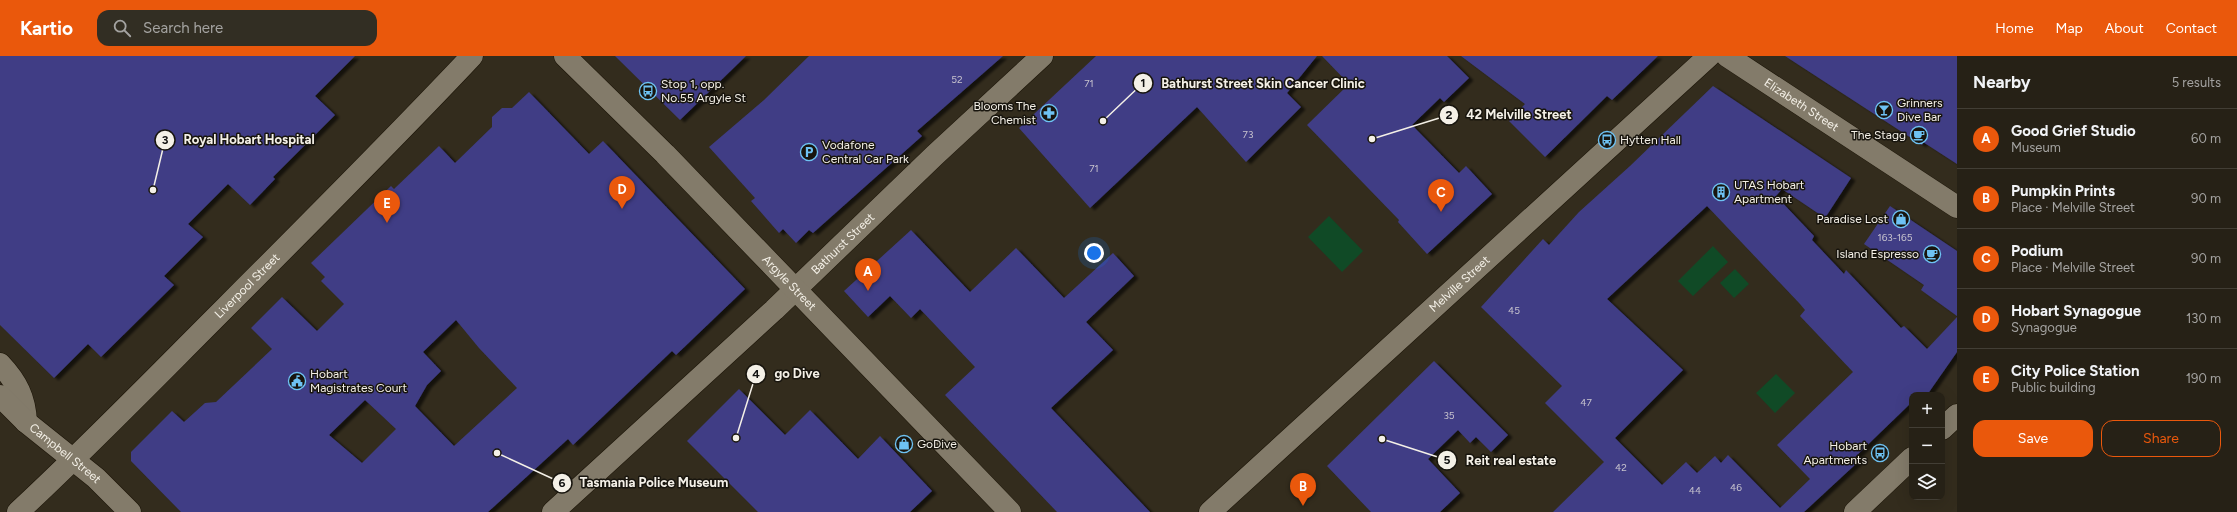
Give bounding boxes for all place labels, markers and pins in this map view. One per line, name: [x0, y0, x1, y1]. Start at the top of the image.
callout: Bathurst Street Skin Cancer Clinic: [1133, 71, 1372, 96]
place label: Stop 1, opp. No.55 Argyle St: [661, 77, 747, 105]
bus stop icon: Stop 1, opp. No.55 Argyle St: [638, 81, 658, 101]
place label: Grinners Dive Bar: [1897, 96, 1943, 124]
place label: Blooms The Chemist: [973, 99, 1036, 127]
bar icon: Grinners Dive Bar: [1874, 100, 1894, 120]
callout: 42 Melville Street: [1439, 102, 1580, 127]
pharmacy icon: Blooms The Chemist: [1039, 103, 1059, 123]
cafe icon: The Stagg: [1909, 125, 1929, 145]
callout: Royal Hobart Hospital: [155, 127, 322, 152]
place label: The Stagg: [1851, 128, 1906, 142]
bus stop icon: Hytten Hall: [1597, 130, 1617, 150]
place label: Hytten Hall: [1620, 133, 1681, 147]
place label: Vodafone Central Car Park: [822, 138, 909, 166]
parking icon: Vodafone Central Car Park: [799, 142, 819, 162]
pin: D: [609, 176, 635, 209]
place label: UTAS Hobart Apartment: [1734, 178, 1805, 206]
pin: C: [1428, 179, 1454, 212]
building icon: UTAS Hobart Apartment: [1711, 182, 1731, 202]
pin: E: [374, 190, 400, 223]
shop icon: Paradise Lost: [1891, 209, 1911, 229]
place label: Paradise Lost: [1817, 212, 1888, 226]
cafe icon: Island Espresso: [1922, 244, 1942, 264]
place label: Island Espresso: [1836, 247, 1919, 261]
pin: A: [855, 258, 881, 291]
callout: go Dive: [746, 361, 827, 386]
place label: Hobart Magistrates Court: [310, 367, 407, 395]
public building icon: Hobart Magistrates Court: [287, 371, 307, 391]
shop icon: GoDive: [894, 434, 914, 454]
place label: GoDive: [917, 437, 957, 451]
place label: Hobart Apartments: [1803, 439, 1867, 467]
bus stop icon: Hobart Apartments: [1870, 443, 1890, 463]
callout: Reit real estate: [1437, 448, 1564, 473]
callout: Tasmania Police Museum: [552, 470, 736, 495]
pin: B: [1290, 473, 1316, 506]

